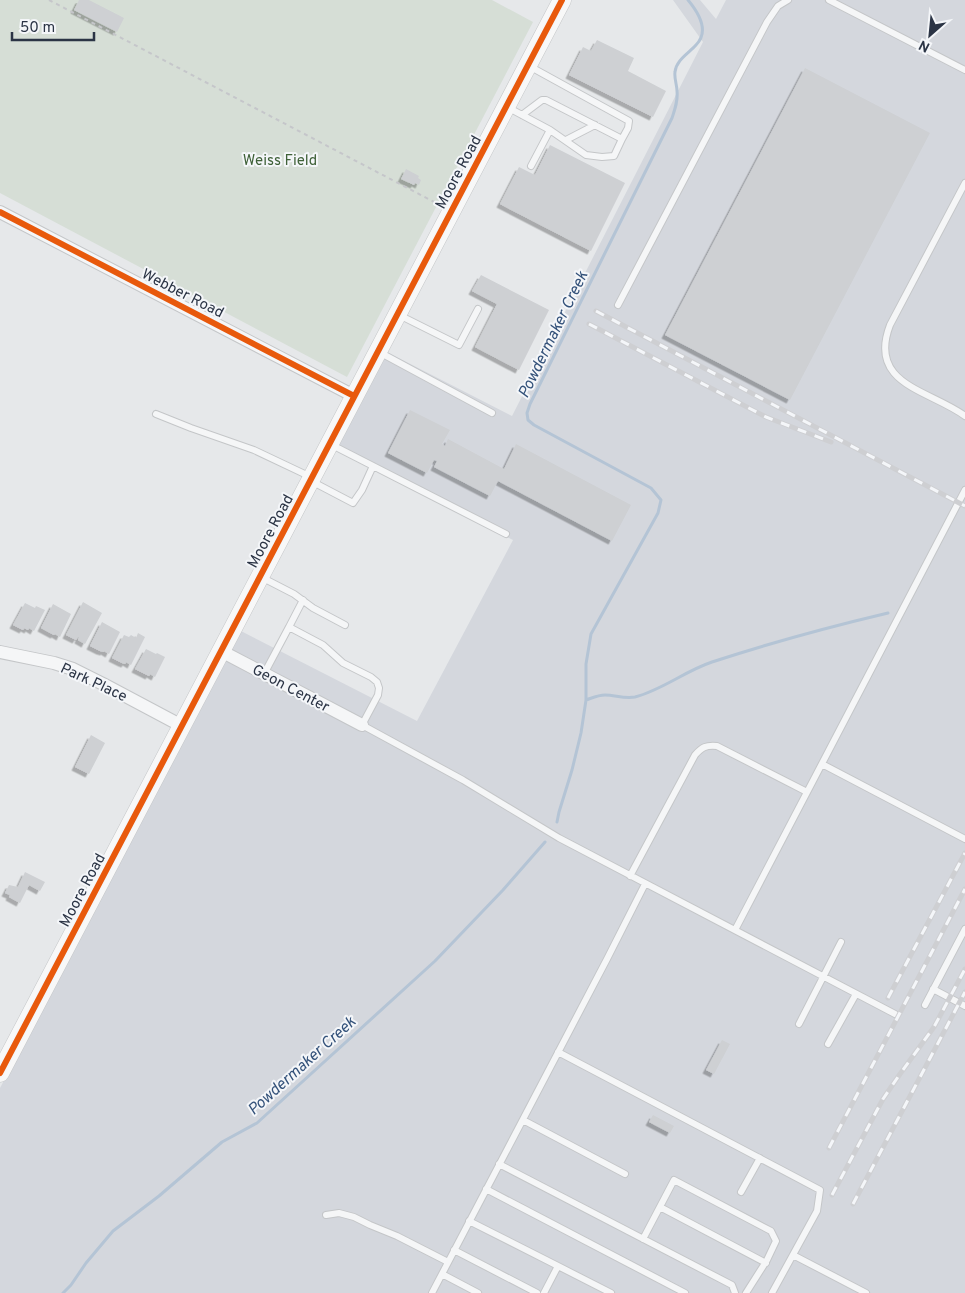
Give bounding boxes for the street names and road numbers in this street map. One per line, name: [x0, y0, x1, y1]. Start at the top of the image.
street label: Moore Road: [432, 133, 487, 213]
street label: Webber Road: [138, 265, 227, 323]
street label: Moore Road: [244, 492, 299, 572]
street label: Park Place: [57, 660, 130, 707]
street label: Geon Center: [248, 661, 332, 718]
street label: Moore Road: [56, 851, 111, 931]

